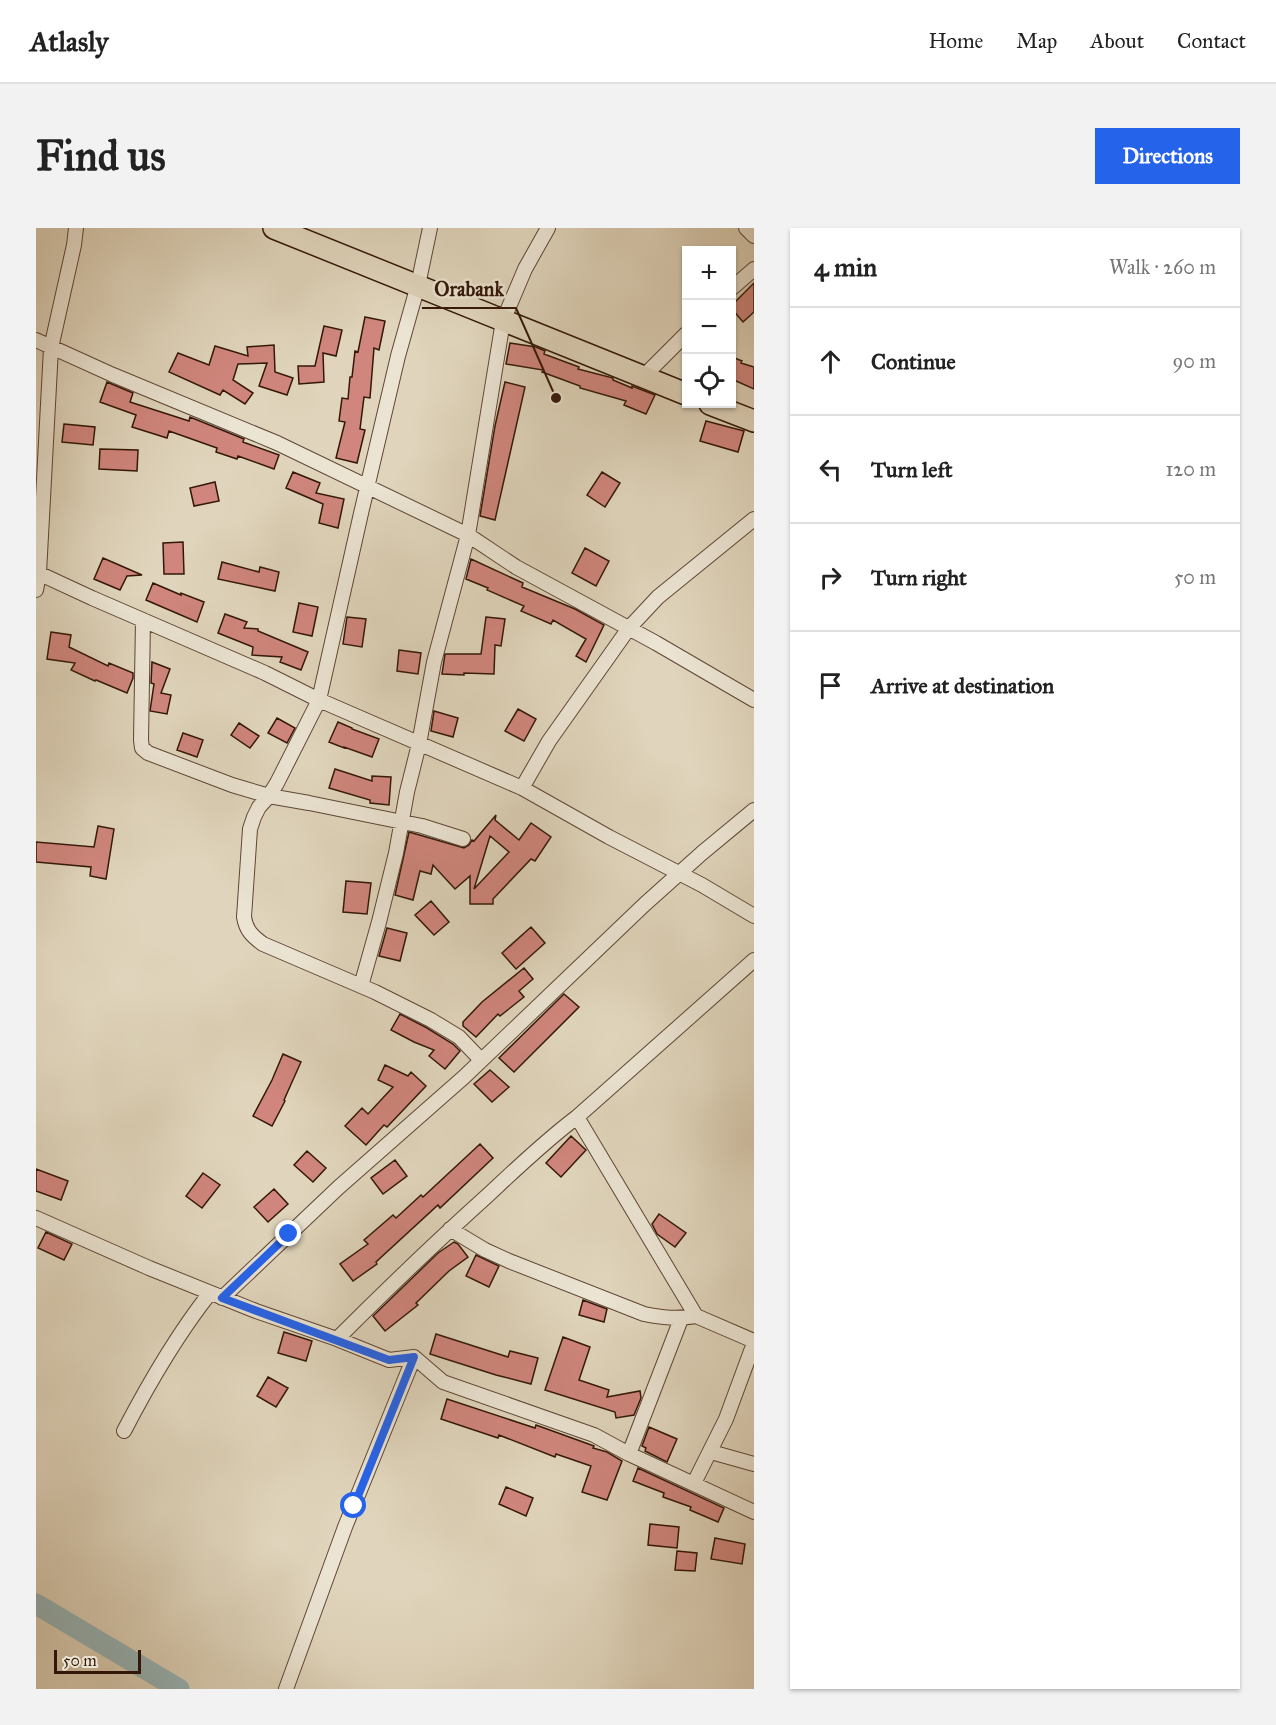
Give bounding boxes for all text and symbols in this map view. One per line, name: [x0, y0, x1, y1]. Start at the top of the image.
text: Atlasly: [30, 24, 108, 59]
text: Home: [928, 28, 983, 54]
text: Map: [1016, 28, 1057, 54]
text: About: [1090, 28, 1144, 54]
text: Contact: [1177, 28, 1246, 54]
button: Directions: [1095, 128, 1240, 184]
text: Find us: [36, 130, 166, 182]
map controls: [682, 246, 736, 408]
button: +: [682, 246, 736, 300]
text: 4 min: [814, 251, 877, 283]
text: Walk · 260 m: [1109, 255, 1216, 279]
callout: Orabank: [422, 270, 516, 308]
text: Orabank: [434, 277, 504, 301]
button: −: [682, 300, 736, 354]
icon: ahead: [814, 345, 847, 378]
text: Continue: [871, 348, 956, 375]
text: 90 m: [1173, 349, 1216, 373]
button: locate: [682, 354, 736, 408]
icon: left: [814, 453, 847, 486]
text: Turn left: [871, 456, 953, 483]
text: 120 m: [1165, 457, 1216, 481]
icon: right: [814, 561, 847, 594]
text: Turn right: [871, 564, 967, 591]
text: 50 m: [1174, 565, 1216, 589]
icon: arrive: [814, 669, 847, 702]
text: Arrive at destination: [871, 672, 1054, 699]
route end: [275, 1220, 301, 1246]
route start: [340, 1492, 366, 1518]
scale bar: [54, 1647, 141, 1674]
text: 50 m: [63, 1651, 97, 1670]

